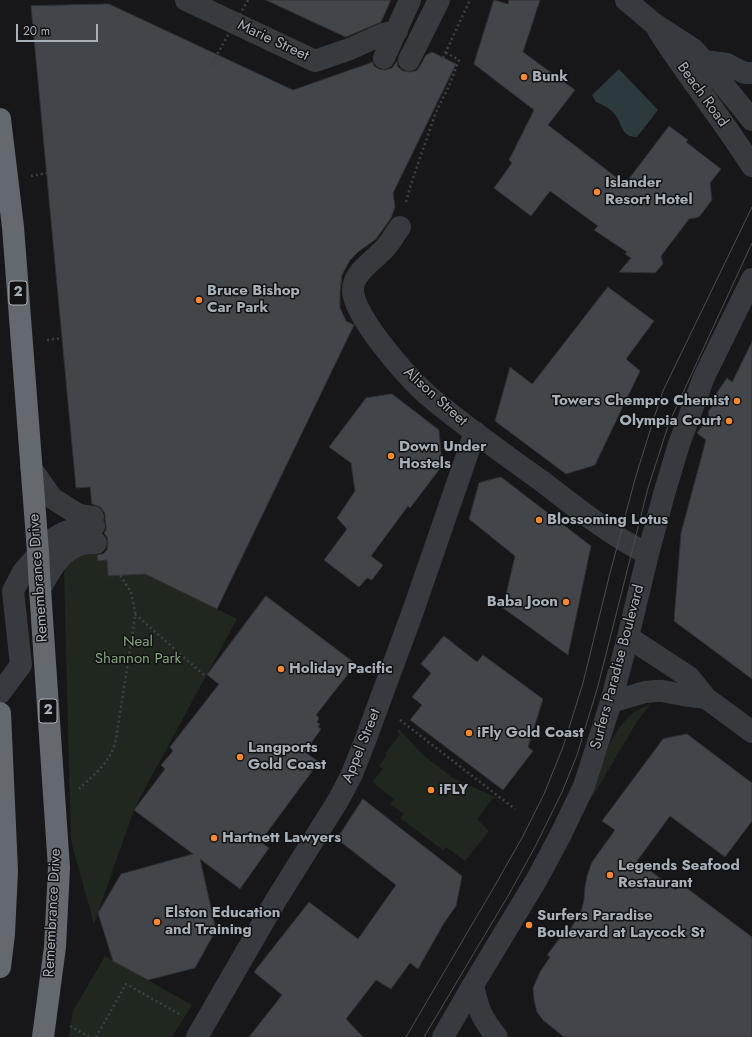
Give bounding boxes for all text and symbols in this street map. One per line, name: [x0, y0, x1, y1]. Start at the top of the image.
scale bar: [18, 16, 100, 42]
street label: Marie Street: [235, 17, 311, 65]
text: 20 m: [23, 22, 50, 40]
street label: Beach Road: [673, 59, 731, 131]
place label: Bunk: [532, 68, 568, 86]
marker: Bunk: [519, 72, 529, 82]
place label: Islander Resort Hotel: [605, 174, 692, 209]
marker: Islander Resort Hotel: [592, 187, 602, 197]
road number: 2: [9, 281, 27, 305]
place label: Bruce Bishop Car Park: [207, 282, 300, 317]
marker: Bruce Bishop Car Park: [194, 295, 204, 305]
street label: Alison Street: [399, 364, 471, 430]
place label: Towers Chempro Chemist: [552, 392, 729, 410]
marker: Towers Chempro Chemist: [732, 396, 742, 406]
place label: Olympia Court: [620, 412, 721, 430]
marker: Olympia Court: [724, 416, 734, 426]
place label: Down Under Hostels: [399, 438, 486, 473]
marker: Down Under Hostels: [386, 451, 396, 461]
place label: Blossoming Lotus: [547, 511, 668, 529]
street label: Remembrance Drive: [26, 513, 52, 643]
marker: Blossoming Lotus: [534, 515, 544, 525]
street label: Surfers Paradise Boulevard: [587, 583, 649, 751]
place label: Baba Joon: [487, 593, 558, 611]
marker: Baba Joon: [561, 597, 571, 607]
park label: Neal Shannon Park: [95, 633, 181, 668]
place label: Holiday Pacific: [289, 660, 393, 678]
marker: Holiday Pacific: [276, 664, 286, 674]
road number: 2: [39, 699, 57, 723]
street label: Appel Street: [339, 706, 385, 786]
place label: iFly Gold Coast: [477, 724, 584, 742]
marker: iFly Gold Coast: [464, 728, 474, 738]
place label: Langports Gold Coast: [248, 739, 326, 774]
marker: Langports Gold Coast: [235, 752, 245, 762]
place label: iFLY: [439, 781, 468, 799]
marker: iFLY: [426, 785, 436, 795]
place label: Hartnett Lawyers: [222, 829, 341, 847]
marker: Hartnett Lawyers: [209, 833, 219, 843]
street label: Remembrance Drive: [41, 848, 65, 978]
place label: Legends Seafood Restaurant: [618, 857, 740, 892]
marker: Legends Seafood Restaurant: [605, 870, 615, 880]
place label: Elston Education and Training: [165, 904, 280, 939]
place label: Surfers Paradise Boulevard at Laycock St: [537, 907, 705, 942]
marker: Elston Education and Training: [152, 917, 162, 927]
marker: Surfers Paradise Boulevard at Laycock St: [524, 920, 534, 930]

